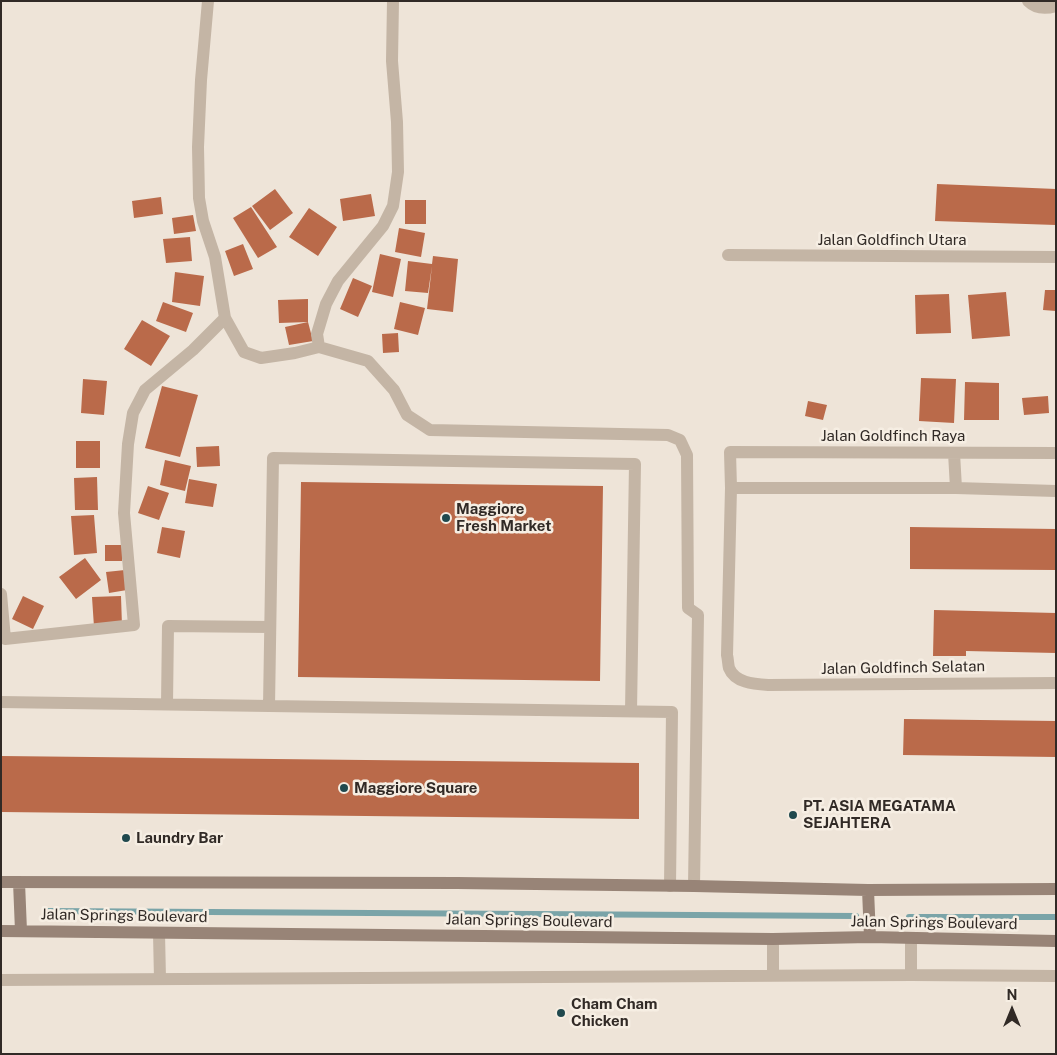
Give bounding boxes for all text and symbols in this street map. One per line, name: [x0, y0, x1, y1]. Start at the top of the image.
street label: Jalan Goldfinch Utara: [817, 231, 967, 249]
street label: Jalan Goldfinch Raya: [821, 427, 965, 445]
place label: Maggiore Fresh Market: [456, 500, 552, 535]
marker: Maggiore Fresh Market: [440, 512, 452, 524]
street label: Jalan Goldfinch Selatan: [821, 658, 985, 678]
place label: Maggiore Square: [354, 779, 477, 797]
marker: Maggiore Square: [338, 782, 350, 794]
place label: PT. ASIA MEGATAMA SEJAHTERA: [803, 797, 956, 832]
marker: PT. ASIA MEGATAMA SEJAHTERA: [787, 809, 799, 821]
place label: Laundry Bar: [136, 829, 223, 847]
marker: Laundry Bar: [120, 832, 132, 844]
street label: Jalan Springs Boulevard: [40, 906, 208, 926]
street label: Jalan Springs Boulevard: [445, 911, 613, 931]
street label: Jalan Springs Boulevard: [850, 913, 1018, 933]
north arrow: [987, 985, 1037, 1035]
text: N: [1007, 987, 1017, 1003]
place label: Cham Cham Chicken: [571, 995, 657, 1030]
marker: Cham Cham Chicken: [555, 1007, 567, 1019]

